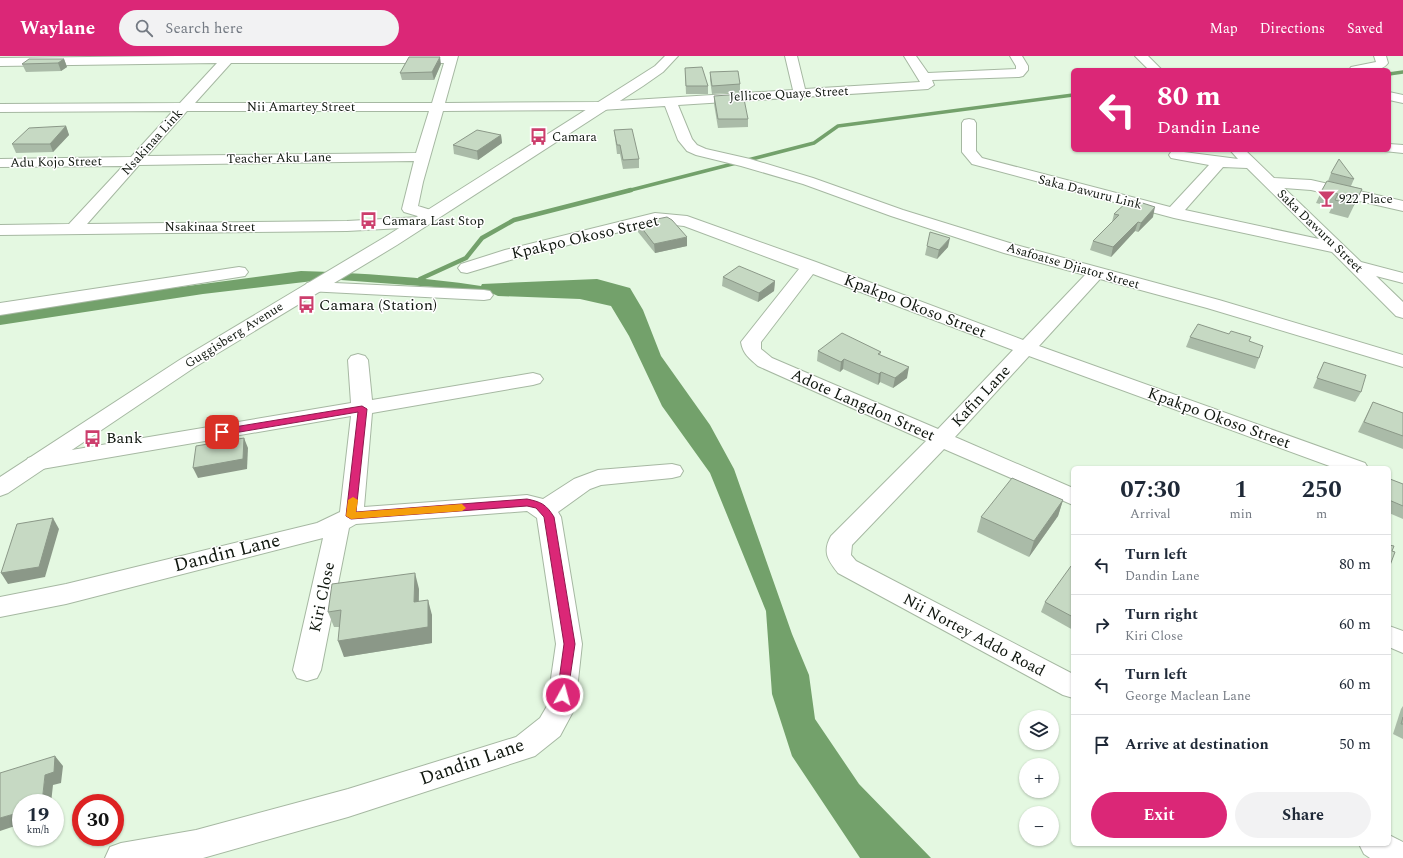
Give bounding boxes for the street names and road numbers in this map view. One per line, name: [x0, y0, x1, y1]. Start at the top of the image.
street label: Jellicoe Quaye Street: [729, 81, 850, 107]
street label: Nii Amartey Street: [247, 97, 356, 117]
street label: Nsakinaa Link: [117, 104, 187, 180]
street label: Teacher Aku Lane: [226, 147, 332, 169]
street label: Adu Kojo Street: [10, 151, 102, 173]
street label: Saka Dawuru Link: [1036, 169, 1144, 215]
street label: Saka Dawuru Street: [1272, 184, 1368, 278]
street label: Kpakpo Okoso Street: [509, 208, 661, 266]
street label: Nsakinaa Street: [165, 217, 256, 237]
street label: Asafoatse Djiator Street: [1004, 237, 1142, 295]
street label: Kpakpo Okoso Street: [840, 268, 990, 344]
street label: Guggisberg Avenue: [181, 297, 287, 373]
street label: Kafin Lane: [946, 359, 1016, 433]
street label: Adote Langdon Street: [787, 362, 939, 448]
street label: Kpakpo Okoso Street: [1144, 381, 1294, 455]
street label: Dandin Lane: [171, 526, 283, 580]
street label: Kiri Close: [303, 560, 341, 634]
street label: Nii Nortey Addo Road: [899, 587, 1049, 683]
street label: Dandin Lane: [416, 731, 528, 793]

